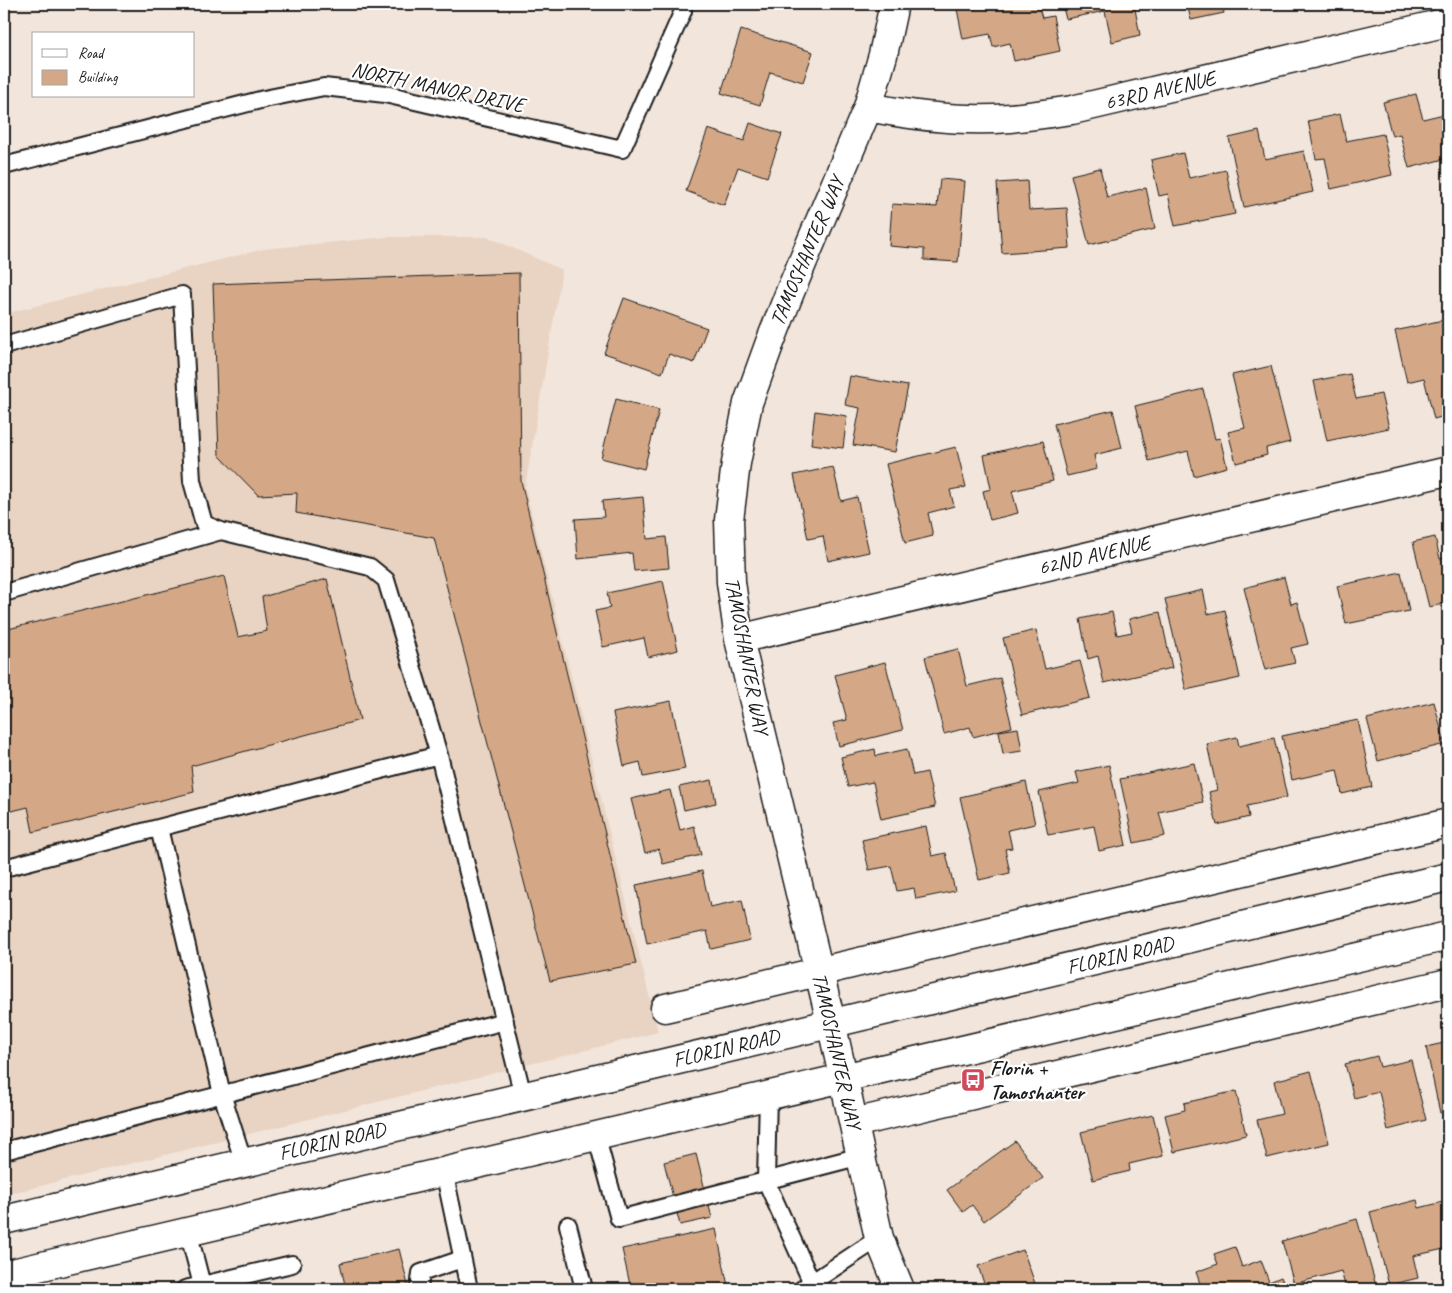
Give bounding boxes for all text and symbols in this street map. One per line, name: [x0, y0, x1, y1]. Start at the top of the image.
legend: [32, 32, 195, 98]
text: Road: [78, 44, 105, 63]
street label: NORTH MANOR DRIVE: [349, 56, 529, 119]
street label: 63RD AVENUE: [1102, 64, 1221, 115]
text: Building: [78, 68, 118, 87]
street label: TAMOSHANTER WAY: [764, 169, 851, 329]
street label: 62ND AVENUE: [1036, 529, 1155, 580]
street label: TAMOSHANTER WAY: [719, 575, 776, 740]
street label: FLORIN ROAD: [1064, 930, 1178, 980]
street label: TAMOSHANTER WAY: [806, 970, 868, 1135]
street label: FLORIN ROAD: [670, 1023, 784, 1073]
place label: Florin + Tamoshanter: [990, 1055, 1086, 1105]
bus stop icon: Florin + Tamoshanter: [960, 1067, 986, 1093]
street label: FLORIN ROAD: [276, 1116, 390, 1166]

